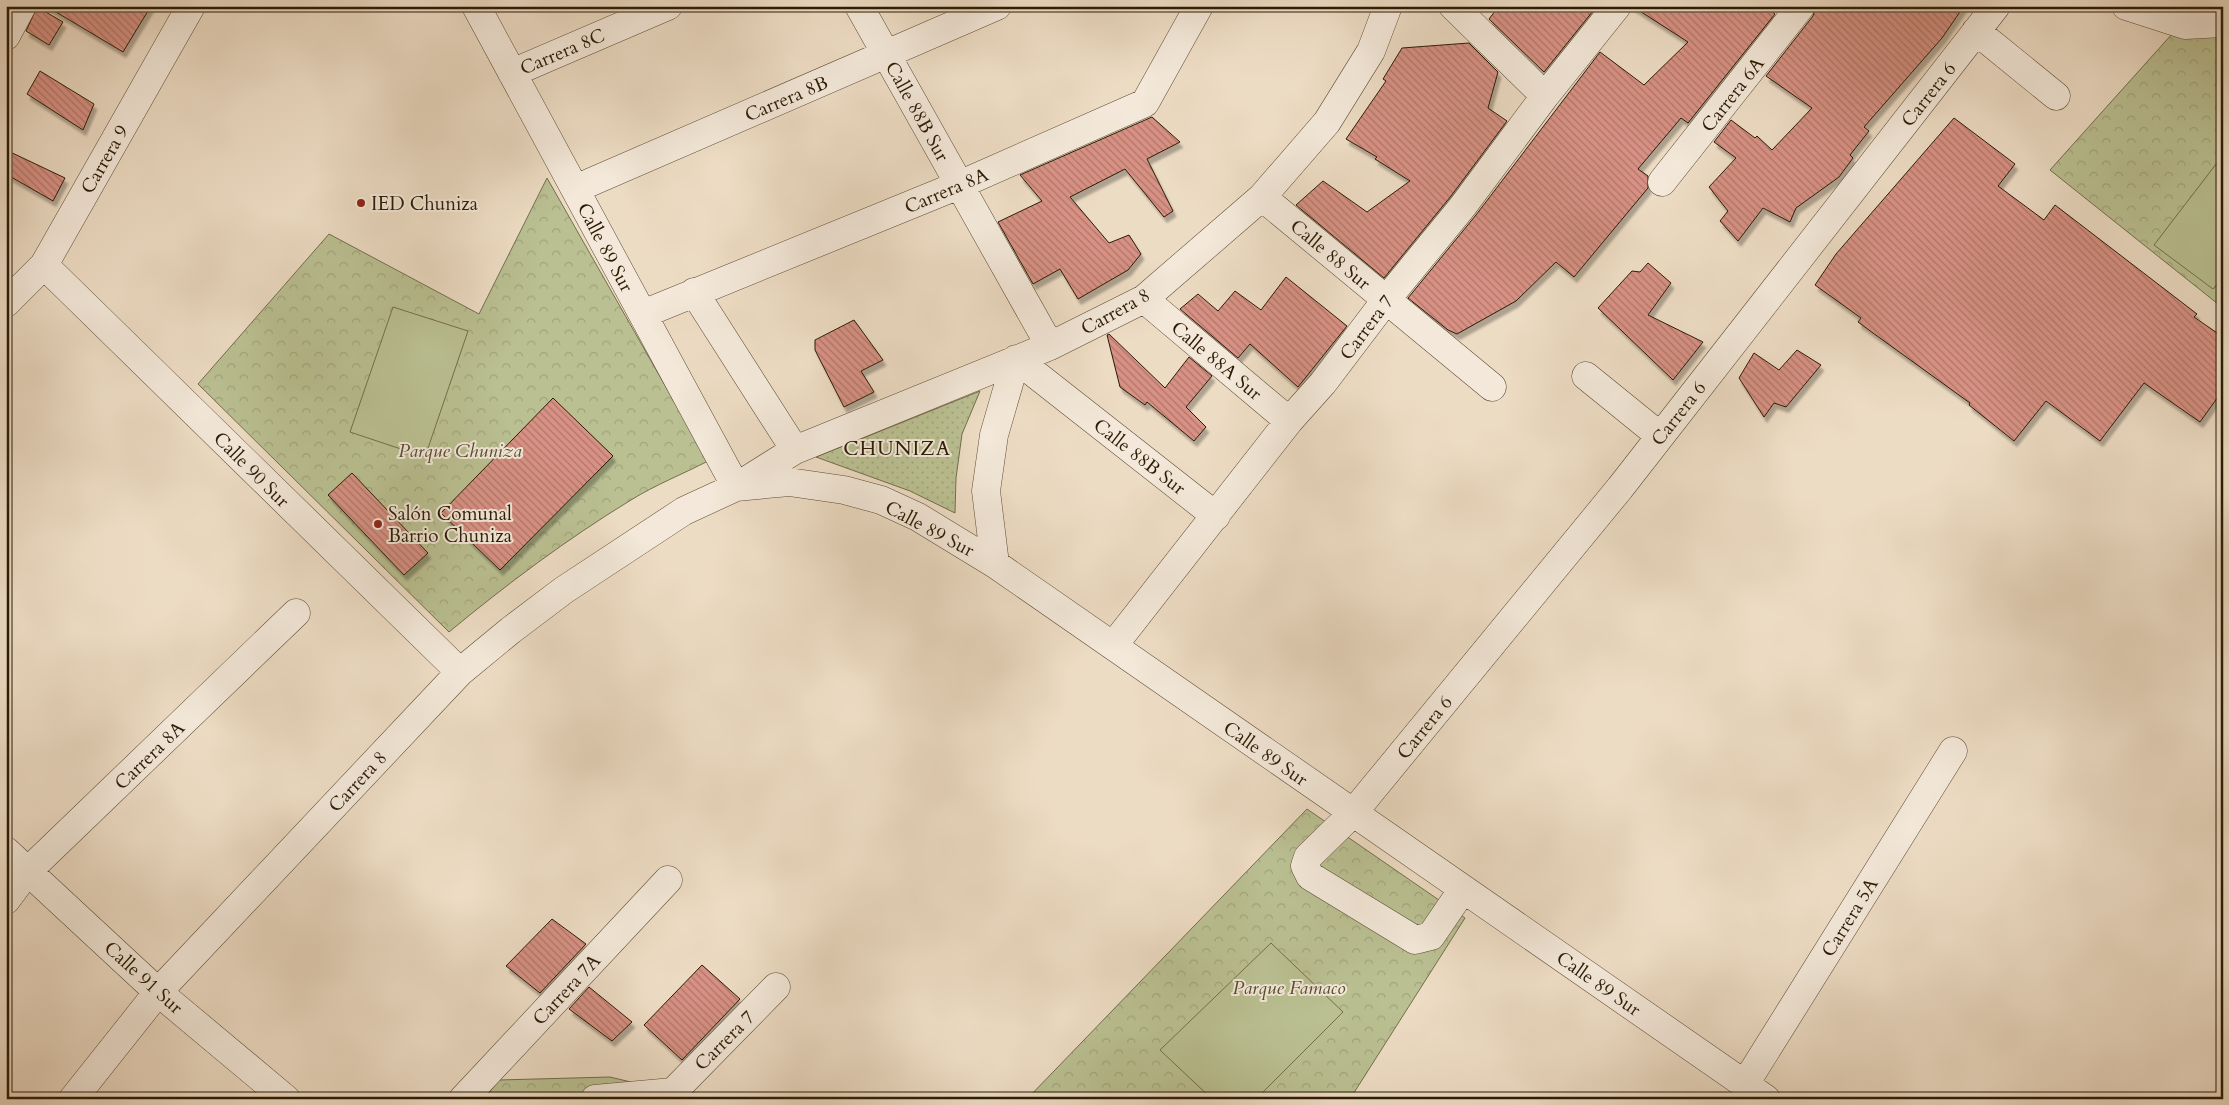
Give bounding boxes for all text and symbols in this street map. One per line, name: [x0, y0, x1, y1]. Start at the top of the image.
street label: Carrera 8C: [516, 22, 609, 81]
street label: Carrera 6A: [1695, 51, 1771, 138]
street label: Calle 88B Sur: [879, 57, 955, 166]
street label: Carrera 6: [1895, 57, 1962, 132]
street label: Carrera 8B: [741, 70, 832, 128]
street label: Carrera 9: [75, 120, 135, 199]
street label: Carrera 8A: [900, 161, 993, 220]
place label: IED Chuniza: [371, 191, 478, 217]
marker: IED Chuniza: [355, 197, 367, 209]
street label: Calle 89 Sur: [571, 198, 640, 297]
street label: Calle 88 Sur: [1285, 213, 1376, 296]
street label: Carrera 8: [1076, 282, 1155, 341]
street label: Carrera 7: [1334, 290, 1400, 365]
street label: Calle 88A Sur: [1165, 315, 1267, 406]
street label: Carrera 6: [1645, 376, 1712, 451]
street label: Calle 88B Sur: [1088, 413, 1191, 501]
street label: Calle 90 Sur: [208, 426, 295, 513]
district label: CHUNIZA: [843, 435, 951, 462]
park label: Parque Chuniza: [398, 438, 522, 464]
street label: Calle 89 Sur: [880, 494, 979, 563]
place label: Salón Comunal Barrio Chuniza: [388, 501, 512, 549]
marker: Salón Comunal Barrio Chuniza: [372, 518, 384, 530]
street label: Carrera 6: [1391, 690, 1459, 765]
street label: Carrera 8A: [109, 715, 191, 796]
street label: Calle 89 Sur: [1218, 715, 1313, 792]
street label: Carrera 8: [323, 745, 393, 818]
street label: Carrera 5A: [1815, 873, 1885, 962]
street label: Calle 91 Sur: [98, 935, 188, 1020]
street label: Calle 89 Sur: [1551, 945, 1646, 1022]
street label: Carrera 7A: [527, 948, 607, 1031]
park label: Parque Famaco: [1233, 975, 1346, 1001]
street label: Carrera 7: [689, 1005, 761, 1076]

